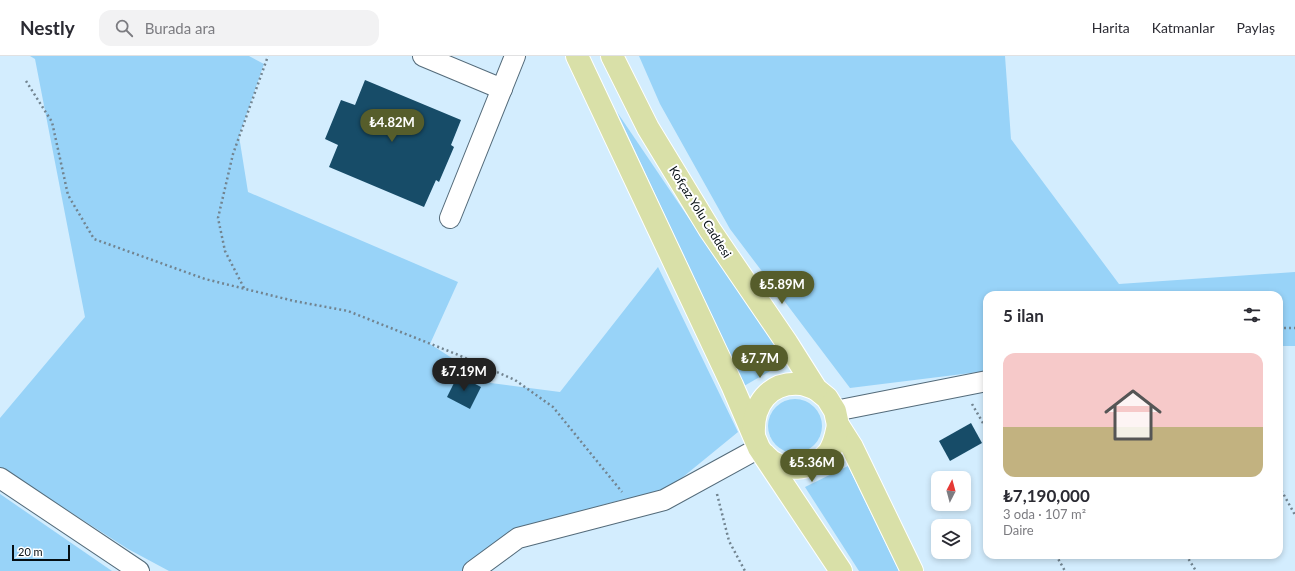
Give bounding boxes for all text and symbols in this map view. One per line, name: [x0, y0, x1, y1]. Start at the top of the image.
search box: [99, 10, 379, 46]
text: Nestly: [20, 16, 75, 39]
icon: search: [113, 17, 135, 39]
text: Burada ara: [145, 19, 215, 37]
text: Harita: [1092, 19, 1130, 36]
text: Katmanlar: [1152, 19, 1214, 36]
text: Paylaş: [1236, 19, 1275, 36]
pin: ₺4.82M: [359, 109, 425, 143]
text: ₺4.82M: [369, 114, 415, 130]
street label: Kofçaz Yolu Caddesi: [666, 163, 735, 260]
pin: ₺5.89M: [749, 271, 815, 305]
text: ₺5.89M: [759, 276, 805, 292]
icon: filters: [1241, 304, 1263, 326]
text: 5 ilan: [1003, 305, 1044, 326]
pin: ₺7.7M: [732, 345, 788, 379]
text: ₺7.7M: [741, 350, 779, 366]
pin: ₺7.19M: [431, 358, 497, 392]
text: ₺7.19M: [441, 363, 487, 379]
icon: home: [1097, 379, 1169, 451]
pin: ₺5.36M: [779, 449, 845, 483]
text: ₺5.36M: [789, 454, 835, 470]
north arrow: [931, 471, 971, 511]
map controls: [931, 471, 971, 559]
text: ₺7,190,000: [1003, 485, 1090, 506]
text: 3 oda · 107 m²: [1003, 506, 1086, 522]
button: layers: [931, 519, 971, 559]
text: Daire: [1003, 522, 1034, 538]
scale bar: [12, 543, 70, 562]
text: 20 m: [18, 545, 43, 558]

